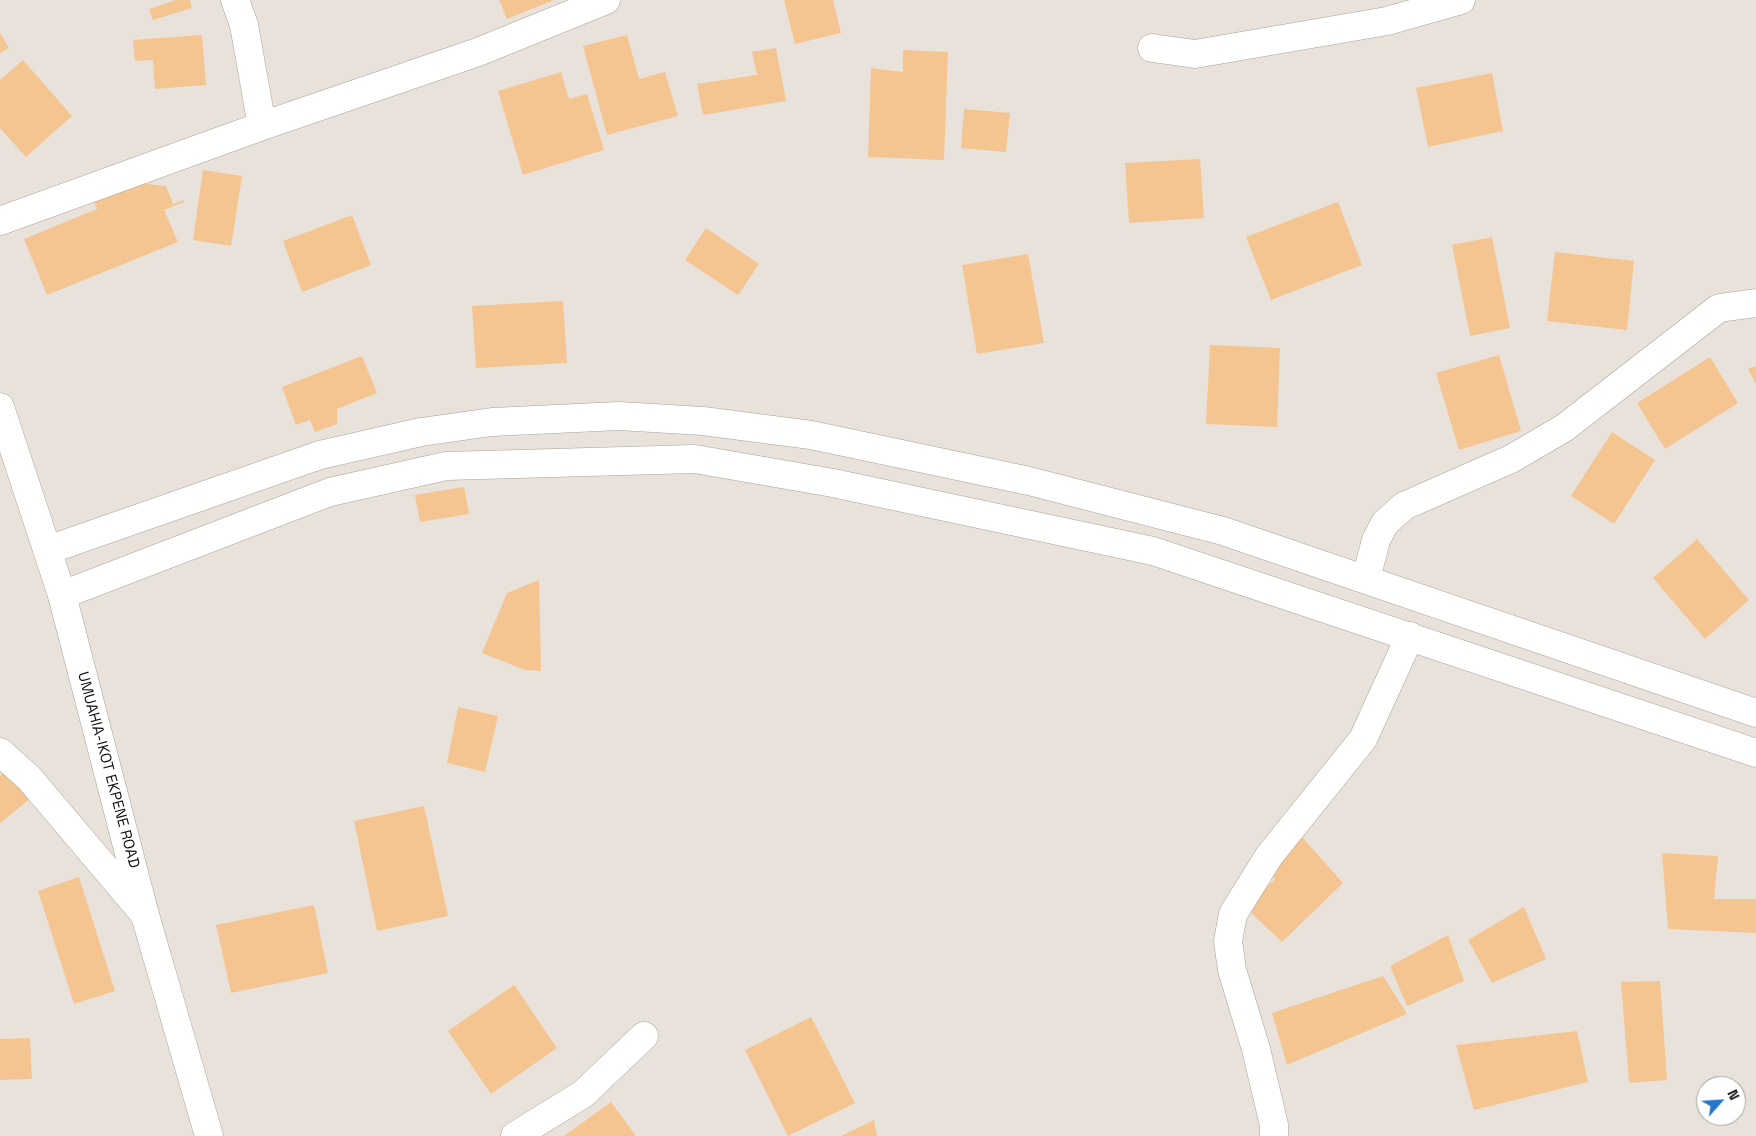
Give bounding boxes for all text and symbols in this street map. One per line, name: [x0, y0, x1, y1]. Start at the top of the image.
street label: UMUAHIA-IKOT EKPENE ROAD: [73, 670, 143, 870]
north arrow: [1696, 1076, 1746, 1126]
text: N: [1723, 1087, 1744, 1103]

